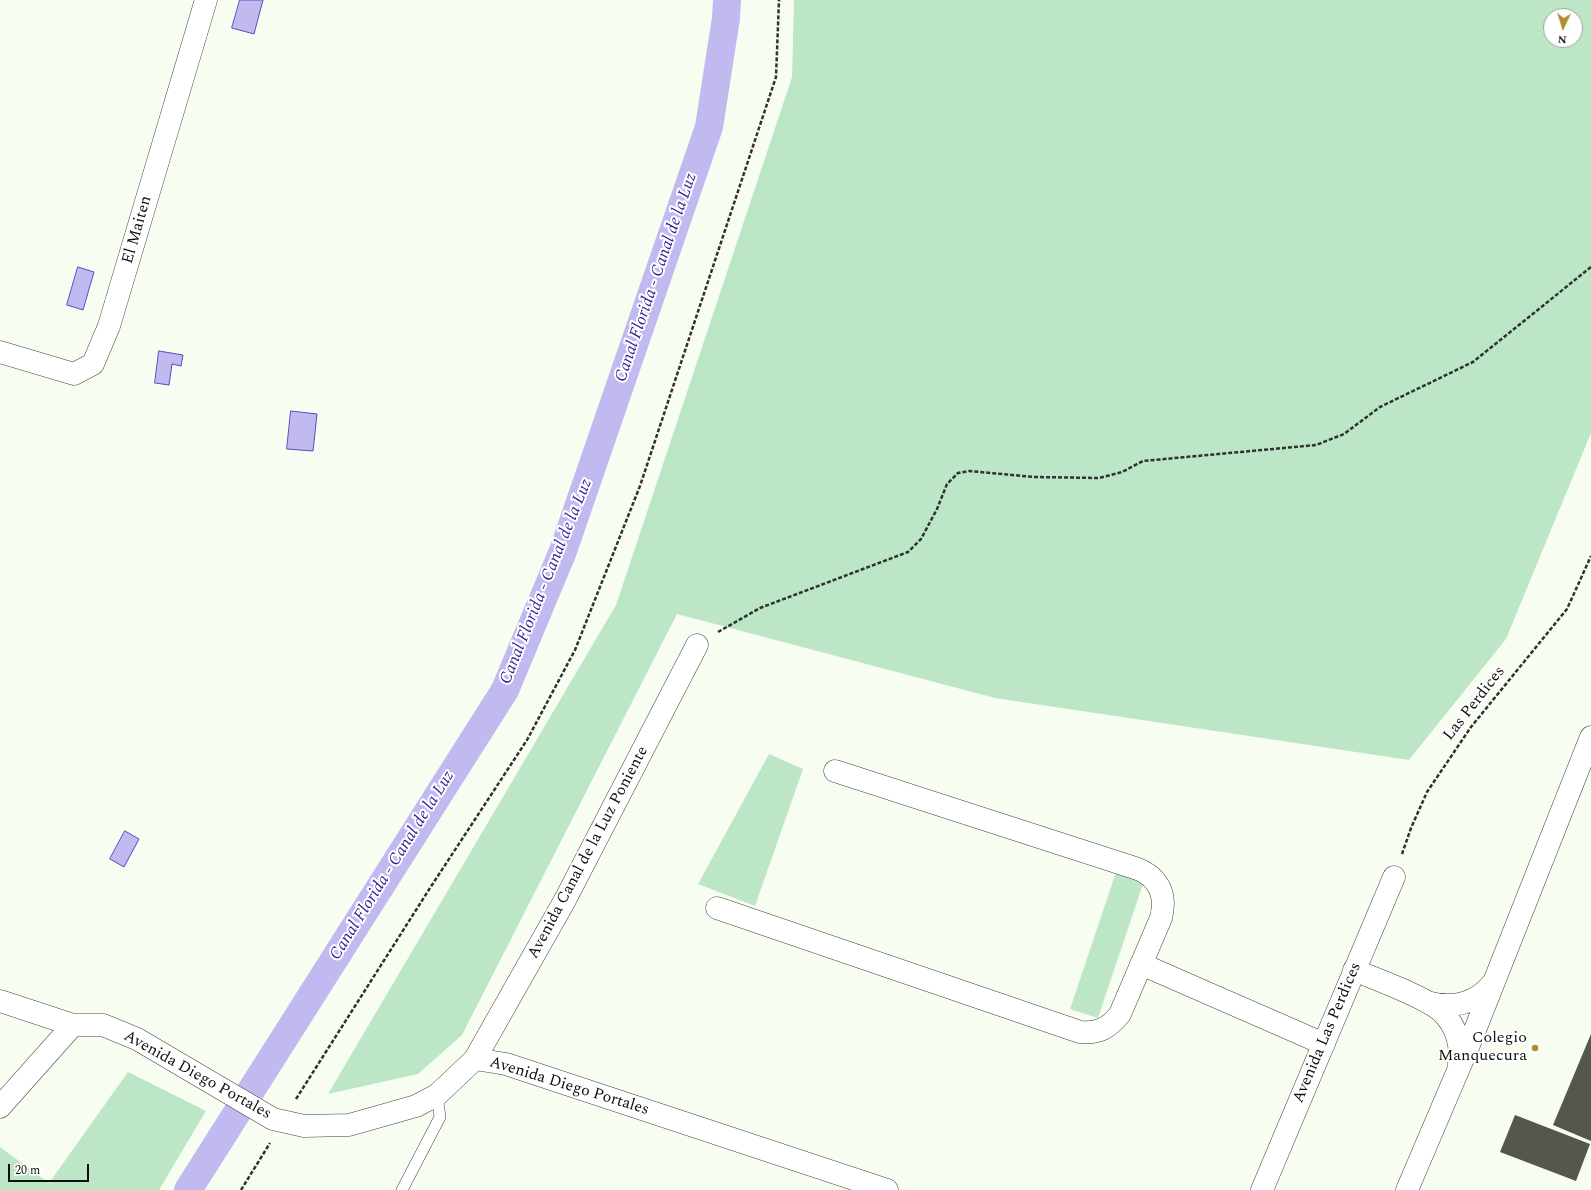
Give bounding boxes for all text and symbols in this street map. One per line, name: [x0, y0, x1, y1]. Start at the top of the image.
north arrow: [1543, 8, 1583, 48]
text: N: [1557, 31, 1567, 48]
water label: Canal Florida - Canal de la Luz: [612, 171, 702, 385]
street label: El Maiten: [119, 194, 157, 266]
water label: Canal Florida - Canal de la Luz: [496, 476, 598, 688]
street label: Las Perdices: [1440, 663, 1510, 745]
street label: Avenida Canal de la Luz Poniente: [525, 743, 653, 963]
water label: Canal Florida - Canal de la Luz: [326, 768, 460, 964]
street label: Avenida Las Perdices: [1290, 960, 1366, 1106]
street label: Avenida Diego Portales: [120, 1027, 274, 1125]
place label: Colegio Manquecura: [1438, 1029, 1527, 1067]
marker: Colegio Manquecura: [1530, 1043, 1540, 1053]
street label: Avenida Diego Portales: [487, 1054, 651, 1120]
scale bar: [10, 1156, 91, 1182]
text: 20 m: [15, 1161, 40, 1180]

